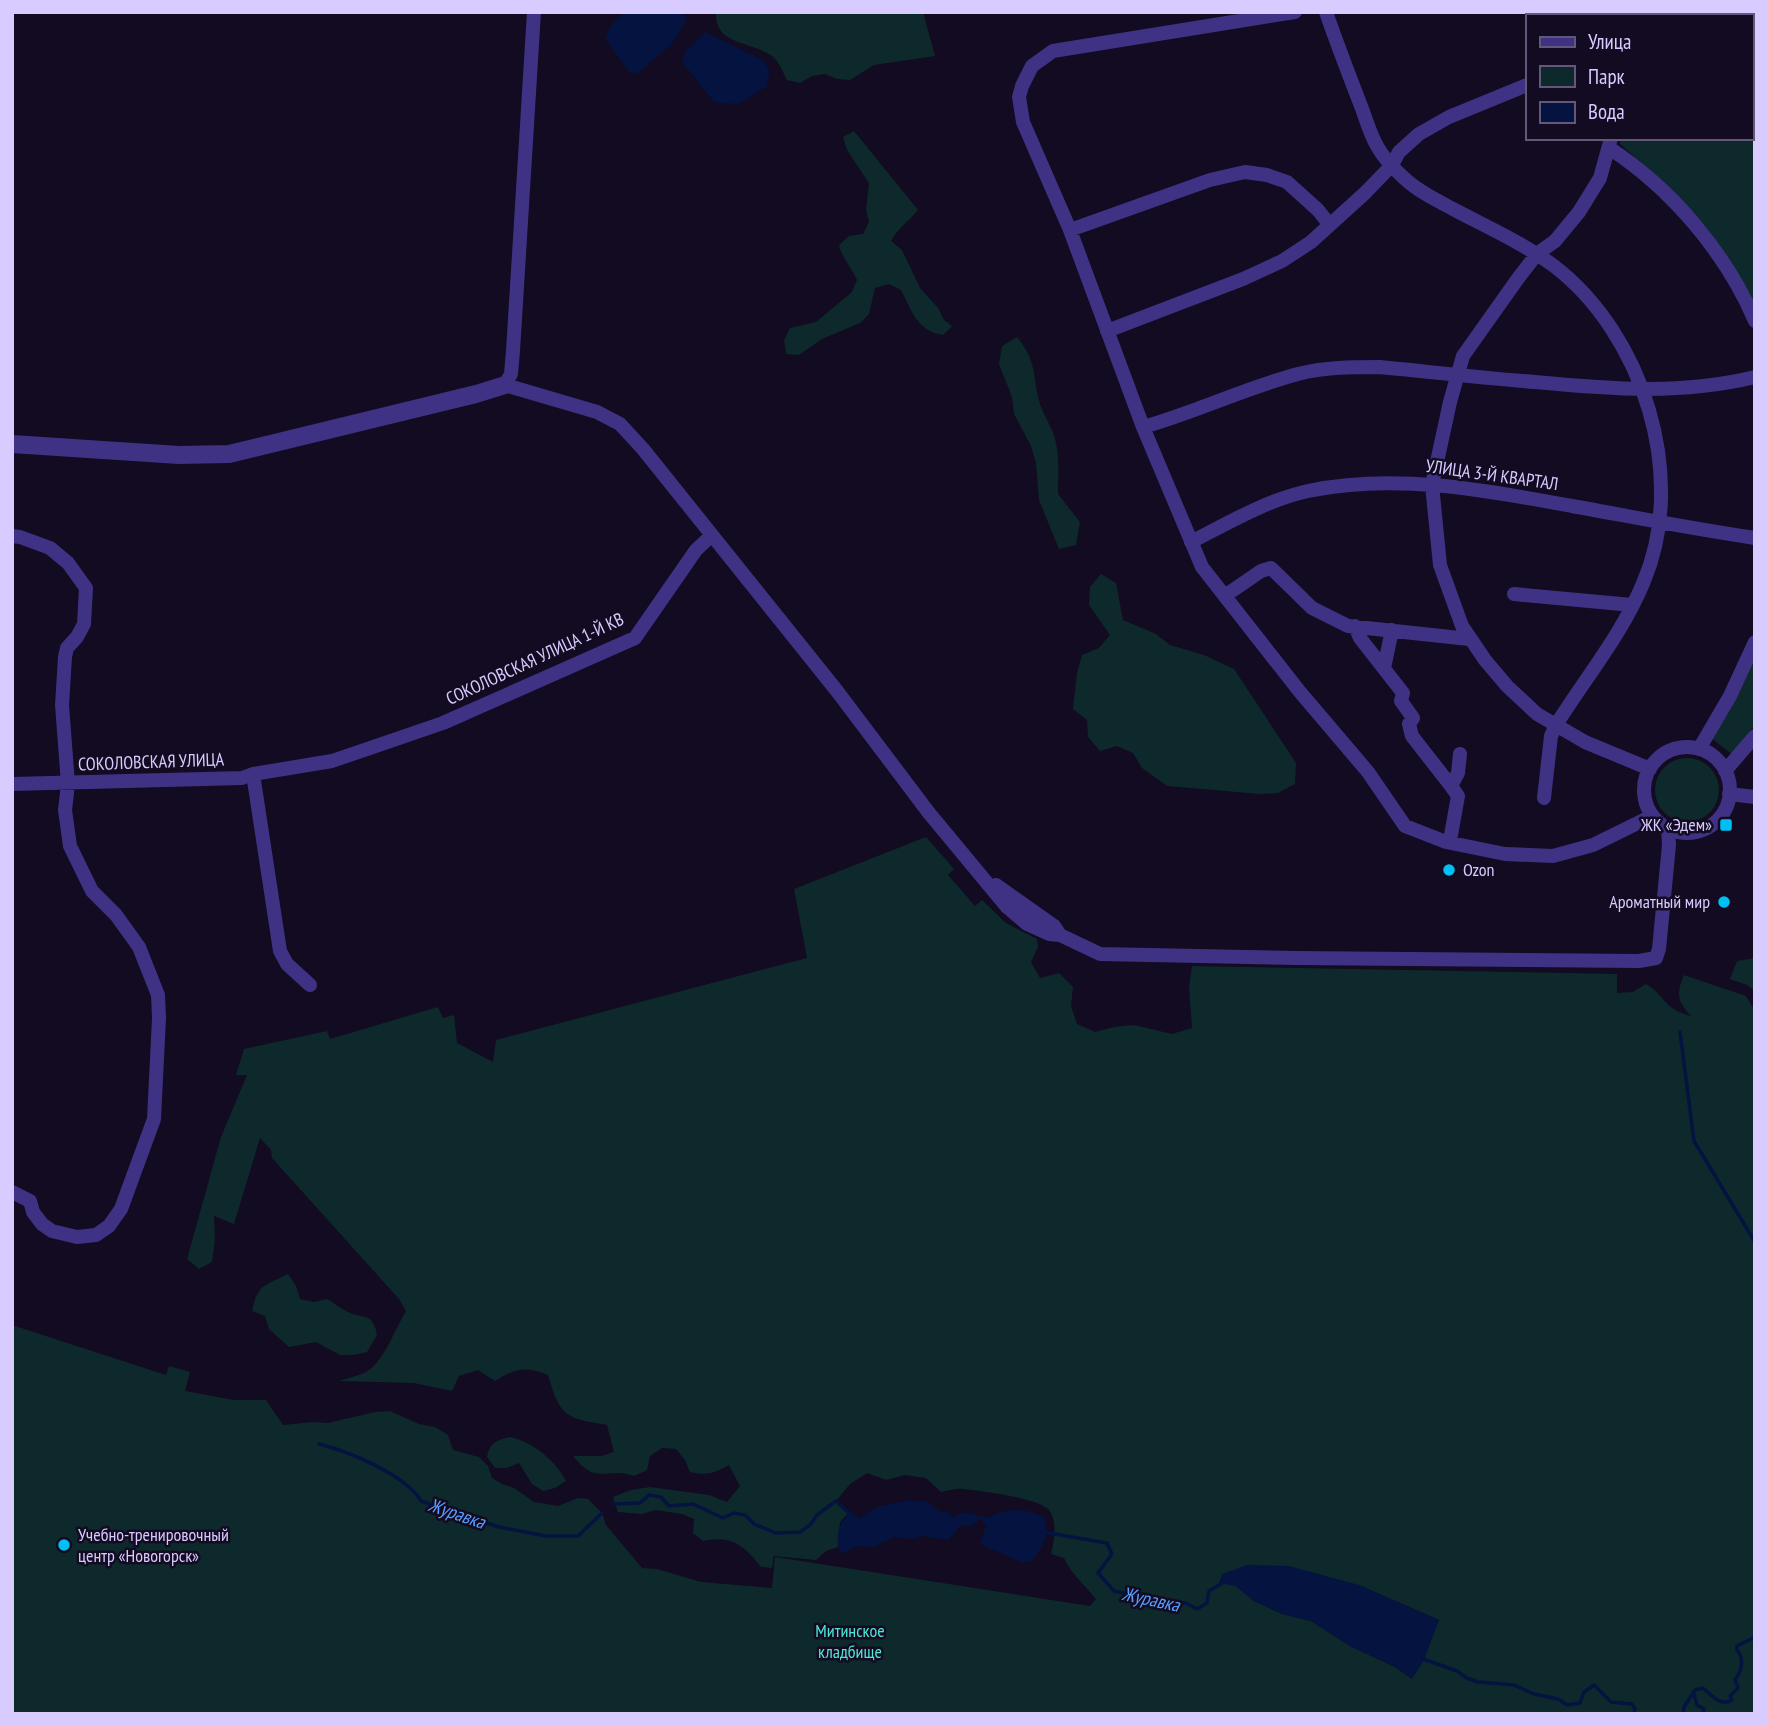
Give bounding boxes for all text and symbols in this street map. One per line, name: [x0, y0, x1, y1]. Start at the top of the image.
legend: [1526, 14, 1753, 140]
text: Улица: [1588, 28, 1631, 55]
text: Парк: [1588, 63, 1625, 90]
text: Вода: [1588, 98, 1625, 125]
street label: УЛИЦА 3-Й КВАРТАЛ: [1424, 454, 1560, 495]
street label: СОКОЛОВСКАЯ УЛИЦА 1-Й КВ: [442, 607, 627, 710]
street label: СОКОЛОВСКАЯ УЛИЦА: [78, 747, 225, 776]
place label: ЖК «Эдем»: [1640, 813, 1712, 836]
marker: ЖК «Эдем»: [1718, 817, 1734, 833]
place label: Ozon: [1463, 858, 1495, 881]
marker: Ozon: [1441, 862, 1457, 878]
place label: Ароматный мир: [1609, 890, 1710, 913]
marker: Ароматный мир: [1716, 894, 1732, 910]
water label: Журавка: [425, 1492, 490, 1534]
place label: Учебно-тренировочный центр «Новогорск»: [78, 1523, 229, 1567]
marker: Учебно-тренировочный центр «Новогорск»: [56, 1537, 72, 1553]
water label: Журавка: [1119, 1581, 1183, 1617]
park label: Митинское кладбище: [815, 1619, 885, 1663]

